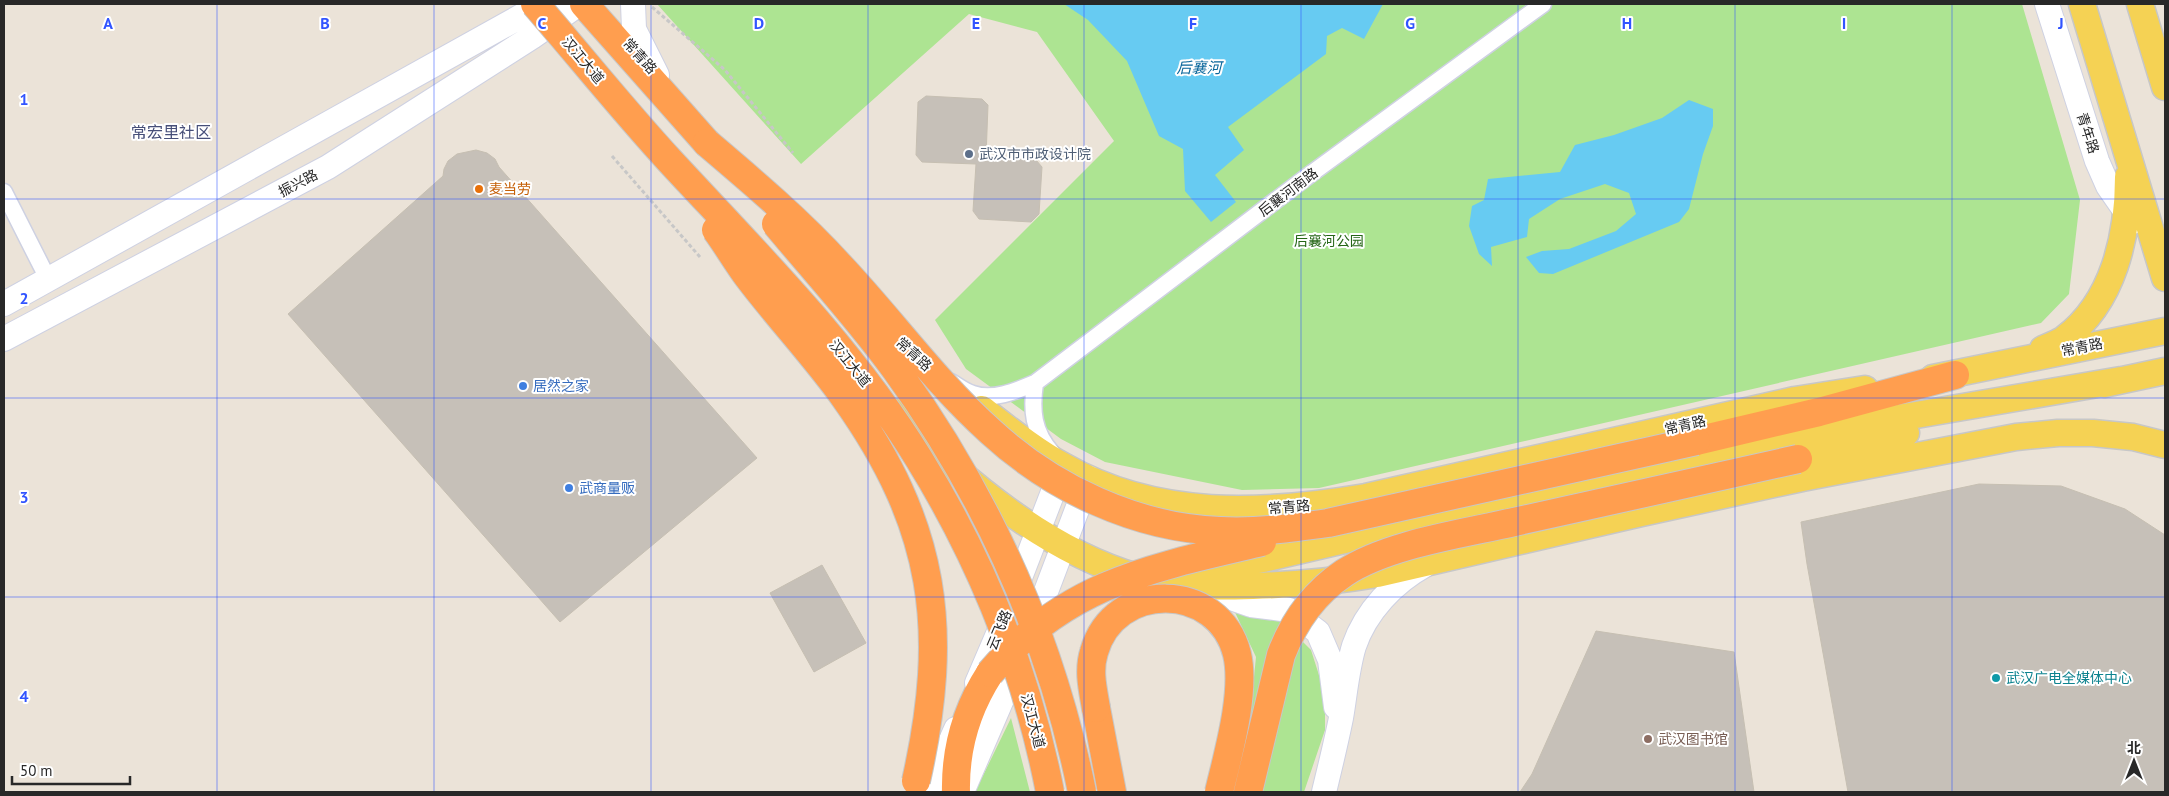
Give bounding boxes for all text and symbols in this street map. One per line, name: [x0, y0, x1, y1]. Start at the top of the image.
text: A: [103, 13, 113, 33]
text: B: [320, 13, 330, 33]
text: C: [538, 13, 547, 33]
text: D: [754, 13, 764, 33]
text: E: [972, 13, 980, 33]
text: F: [1189, 13, 1197, 33]
text: G: [1405, 13, 1415, 33]
text: H: [1622, 13, 1632, 33]
text: I: [1842, 13, 1846, 33]
text: J: [2057, 13, 2064, 33]
street label: 汉江大道: [558, 33, 608, 87]
street label: 常青路: [619, 34, 661, 78]
water label: 后襄河: [1176, 58, 1224, 77]
text: 1: [19, 89, 29, 109]
street label: 青年路: [2073, 110, 2103, 156]
district label: 常宏里社区: [131, 122, 211, 142]
place label: 武汉市市政设计院: [979, 145, 1091, 163]
marker: 武汉市市政设计院: [963, 148, 975, 160]
street label: 后襄河南路: [1255, 164, 1321, 220]
street label: 振兴路: [275, 165, 321, 201]
place label: 麦当劳: [489, 180, 531, 198]
marker: 麦当劳: [473, 183, 485, 195]
park label: 后襄河公园: [1294, 232, 1364, 250]
text: 2: [19, 288, 29, 308]
street label: 常青路: [892, 333, 936, 375]
street label: 常青路: [2060, 334, 2104, 360]
street label: 汉江大道: [825, 336, 875, 390]
place label: 居然之家: [533, 377, 589, 395]
marker: 居然之家: [517, 380, 529, 392]
street label: 常青路: [1663, 412, 1707, 438]
place label: 武商量贩: [579, 479, 635, 497]
marker: 武商量贩: [563, 482, 575, 494]
text: 3: [19, 487, 29, 507]
street label: 常青路: [1267, 496, 1311, 518]
street label: 云飞路: [983, 607, 1015, 653]
place label: 武汉广电全媒体中心: [2006, 669, 2132, 687]
marker: 武汉广电全媒体中心: [1990, 672, 2002, 684]
text: 4: [19, 686, 29, 706]
street label: 汉江大道: [1017, 692, 1049, 750]
place label: 武汉图书馆: [1658, 730, 1728, 748]
marker: 武汉图书馆: [1642, 733, 1654, 745]
north arrow: [2109, 736, 2159, 786]
text: 北: [2127, 739, 2141, 757]
scale bar: [12, 754, 130, 786]
text: 50 m: [20, 761, 53, 780]

